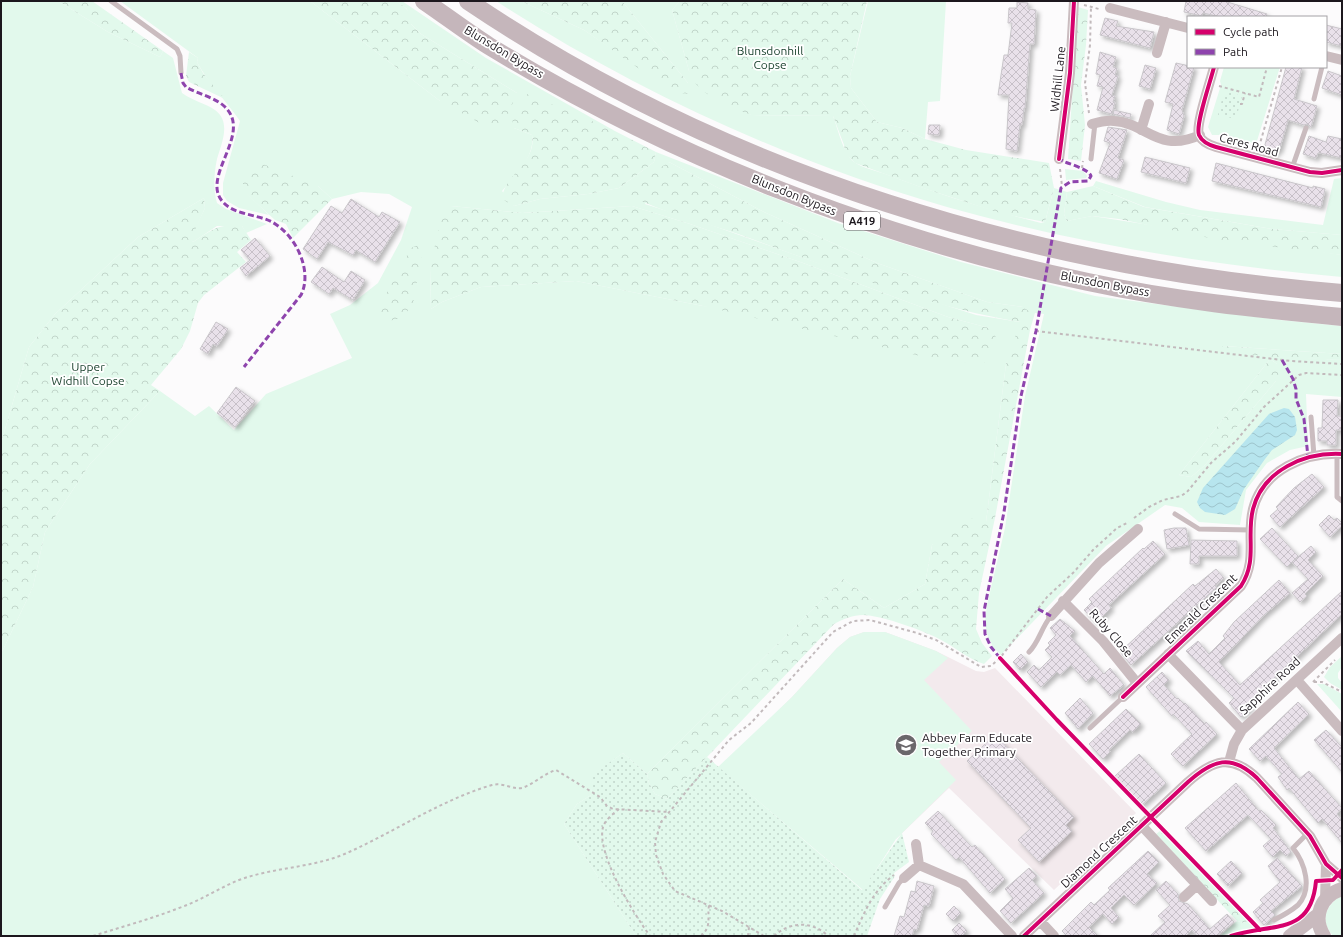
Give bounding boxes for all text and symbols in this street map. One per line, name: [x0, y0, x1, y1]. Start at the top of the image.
legend: [1187, 16, 1327, 68]
street label: Blunsdon Bypass: [462, 23, 546, 80]
text: Cycle path: [1223, 25, 1279, 38]
park label: Blunsdonhill Copse: [737, 44, 803, 71]
text: Path: [1223, 45, 1248, 58]
street label: Widhill Lane: [1048, 46, 1067, 112]
street label: Ceres Road: [1218, 130, 1280, 159]
street label: Blunsdon Bypass: [750, 172, 838, 217]
road number: A419: [844, 212, 880, 230]
street label: Blunsdon Bypass: [1060, 269, 1151, 299]
park label: Upper Widhill Copse: [51, 360, 125, 387]
street label: Emerald Crescent: [1162, 571, 1239, 646]
street label: Ruby Close: [1087, 606, 1136, 659]
street label: Sapphire Road: [1237, 654, 1303, 717]
place label: Abbey Farm Educate Together Primary: [922, 731, 1032, 758]
school or university icon: Abbey Farm Educate Together Primary: [893, 732, 919, 758]
street label: Diamond Crescent: [1058, 813, 1140, 890]

